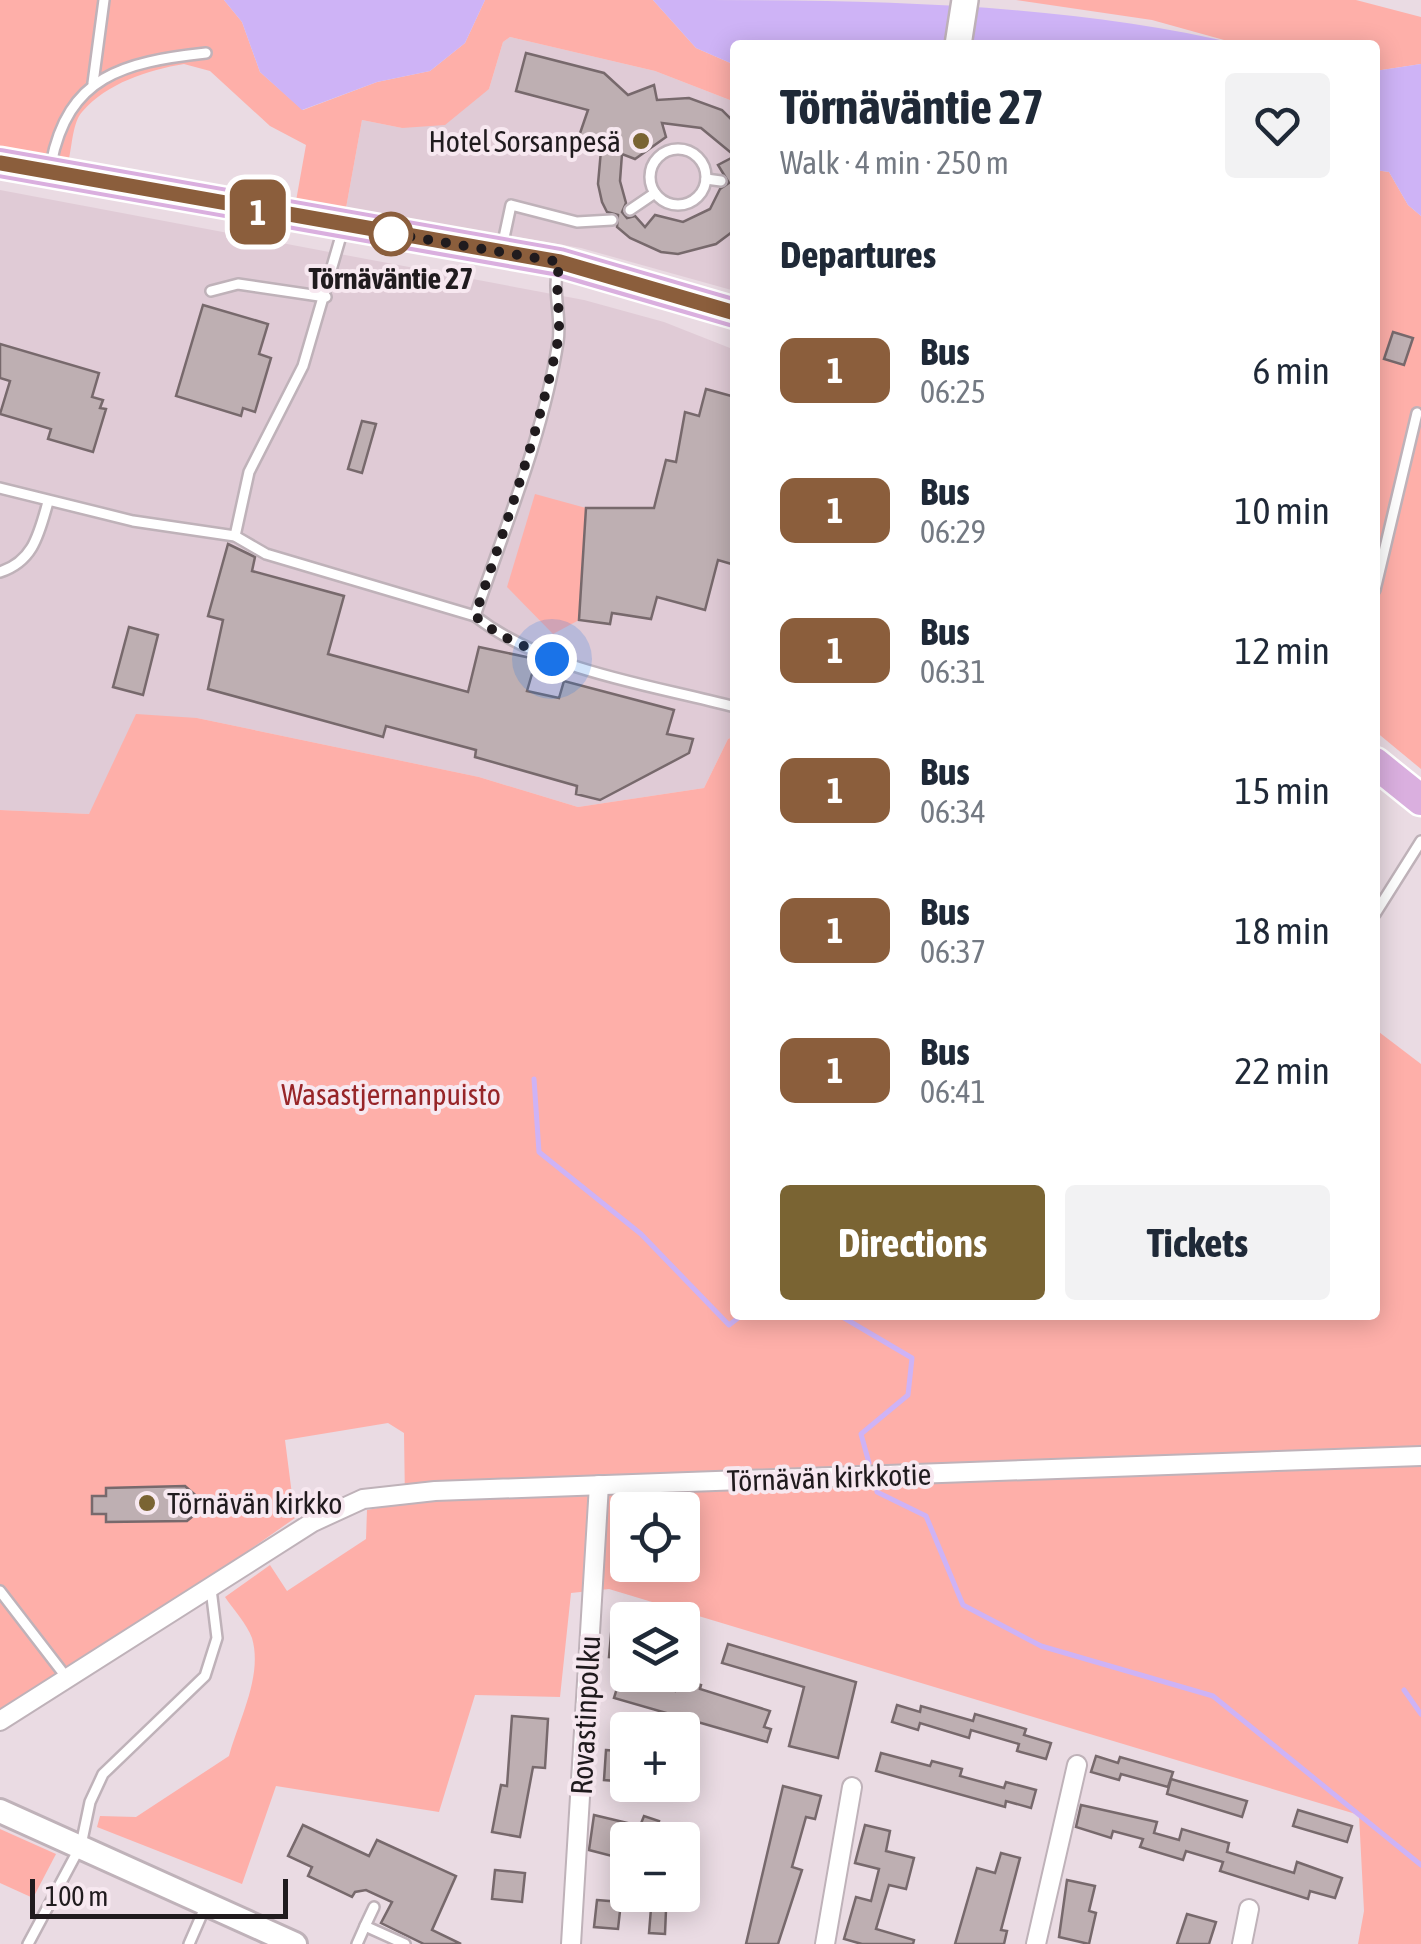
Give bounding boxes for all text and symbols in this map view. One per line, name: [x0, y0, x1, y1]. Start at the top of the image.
button: heart: [1225, 73, 1330, 178]
text: Törnäväntie 27: [780, 79, 1044, 134]
place label: Hotel Sorsanpesä: [428, 124, 621, 158]
marker: Hotel Sorsanpesä: [630, 130, 652, 152]
text: Walk · 4 min · 250 m: [780, 144, 1009, 181]
line badge: 1: [226, 180, 290, 244]
text: 1: [250, 192, 266, 232]
marker: Törnäväntie 27: [370, 213, 412, 255]
text: Departures: [780, 233, 936, 276]
place label: Törnäväntie 27: [309, 261, 473, 295]
text: Bus: [920, 330, 970, 373]
text: 6 min: [1252, 349, 1330, 392]
text: 1: [827, 350, 843, 390]
text: 06:25: [920, 373, 986, 410]
text: Bus: [920, 470, 970, 513]
text: 10 min: [1235, 489, 1330, 532]
text: 1: [827, 490, 843, 530]
text: 06:29: [920, 513, 986, 550]
text: Bus: [920, 610, 970, 653]
text: 12 min: [1235, 629, 1330, 672]
text: 1: [827, 630, 843, 670]
your location: [527, 634, 577, 684]
text: 06:31: [920, 653, 986, 690]
text: Bus: [920, 750, 970, 793]
text: 15 min: [1235, 769, 1330, 812]
text: 1: [827, 770, 843, 810]
text: 06:34: [920, 793, 986, 830]
text: Bus: [920, 890, 970, 933]
text: 18 min: [1235, 909, 1330, 952]
text: 1: [827, 910, 843, 950]
text: 06:37: [920, 933, 986, 970]
text: Bus: [920, 1030, 970, 1073]
text: 22 min: [1235, 1049, 1330, 1092]
text: 1: [827, 1050, 843, 1090]
text: 06:41: [920, 1073, 986, 1110]
park label: Wasastjernanpuisto: [281, 1077, 501, 1111]
button: Directions: [780, 1185, 1045, 1300]
button: Tickets: [1065, 1185, 1330, 1300]
street label: Törnävän kirkkotie: [726, 1456, 932, 1498]
place label: Törnävän kirkko: [167, 1486, 342, 1520]
marker: Törnävän kirkko: [136, 1492, 158, 1514]
map controls: [610, 1492, 700, 1912]
button: locate: [610, 1492, 700, 1582]
button: layers: [610, 1602, 700, 1692]
street label: Rovastinpolku: [564, 1634, 606, 1796]
button: +: [610, 1712, 700, 1802]
button: −: [610, 1822, 700, 1912]
scale bar: [30, 1874, 288, 1918]
text: 100 m: [45, 1880, 108, 1912]

